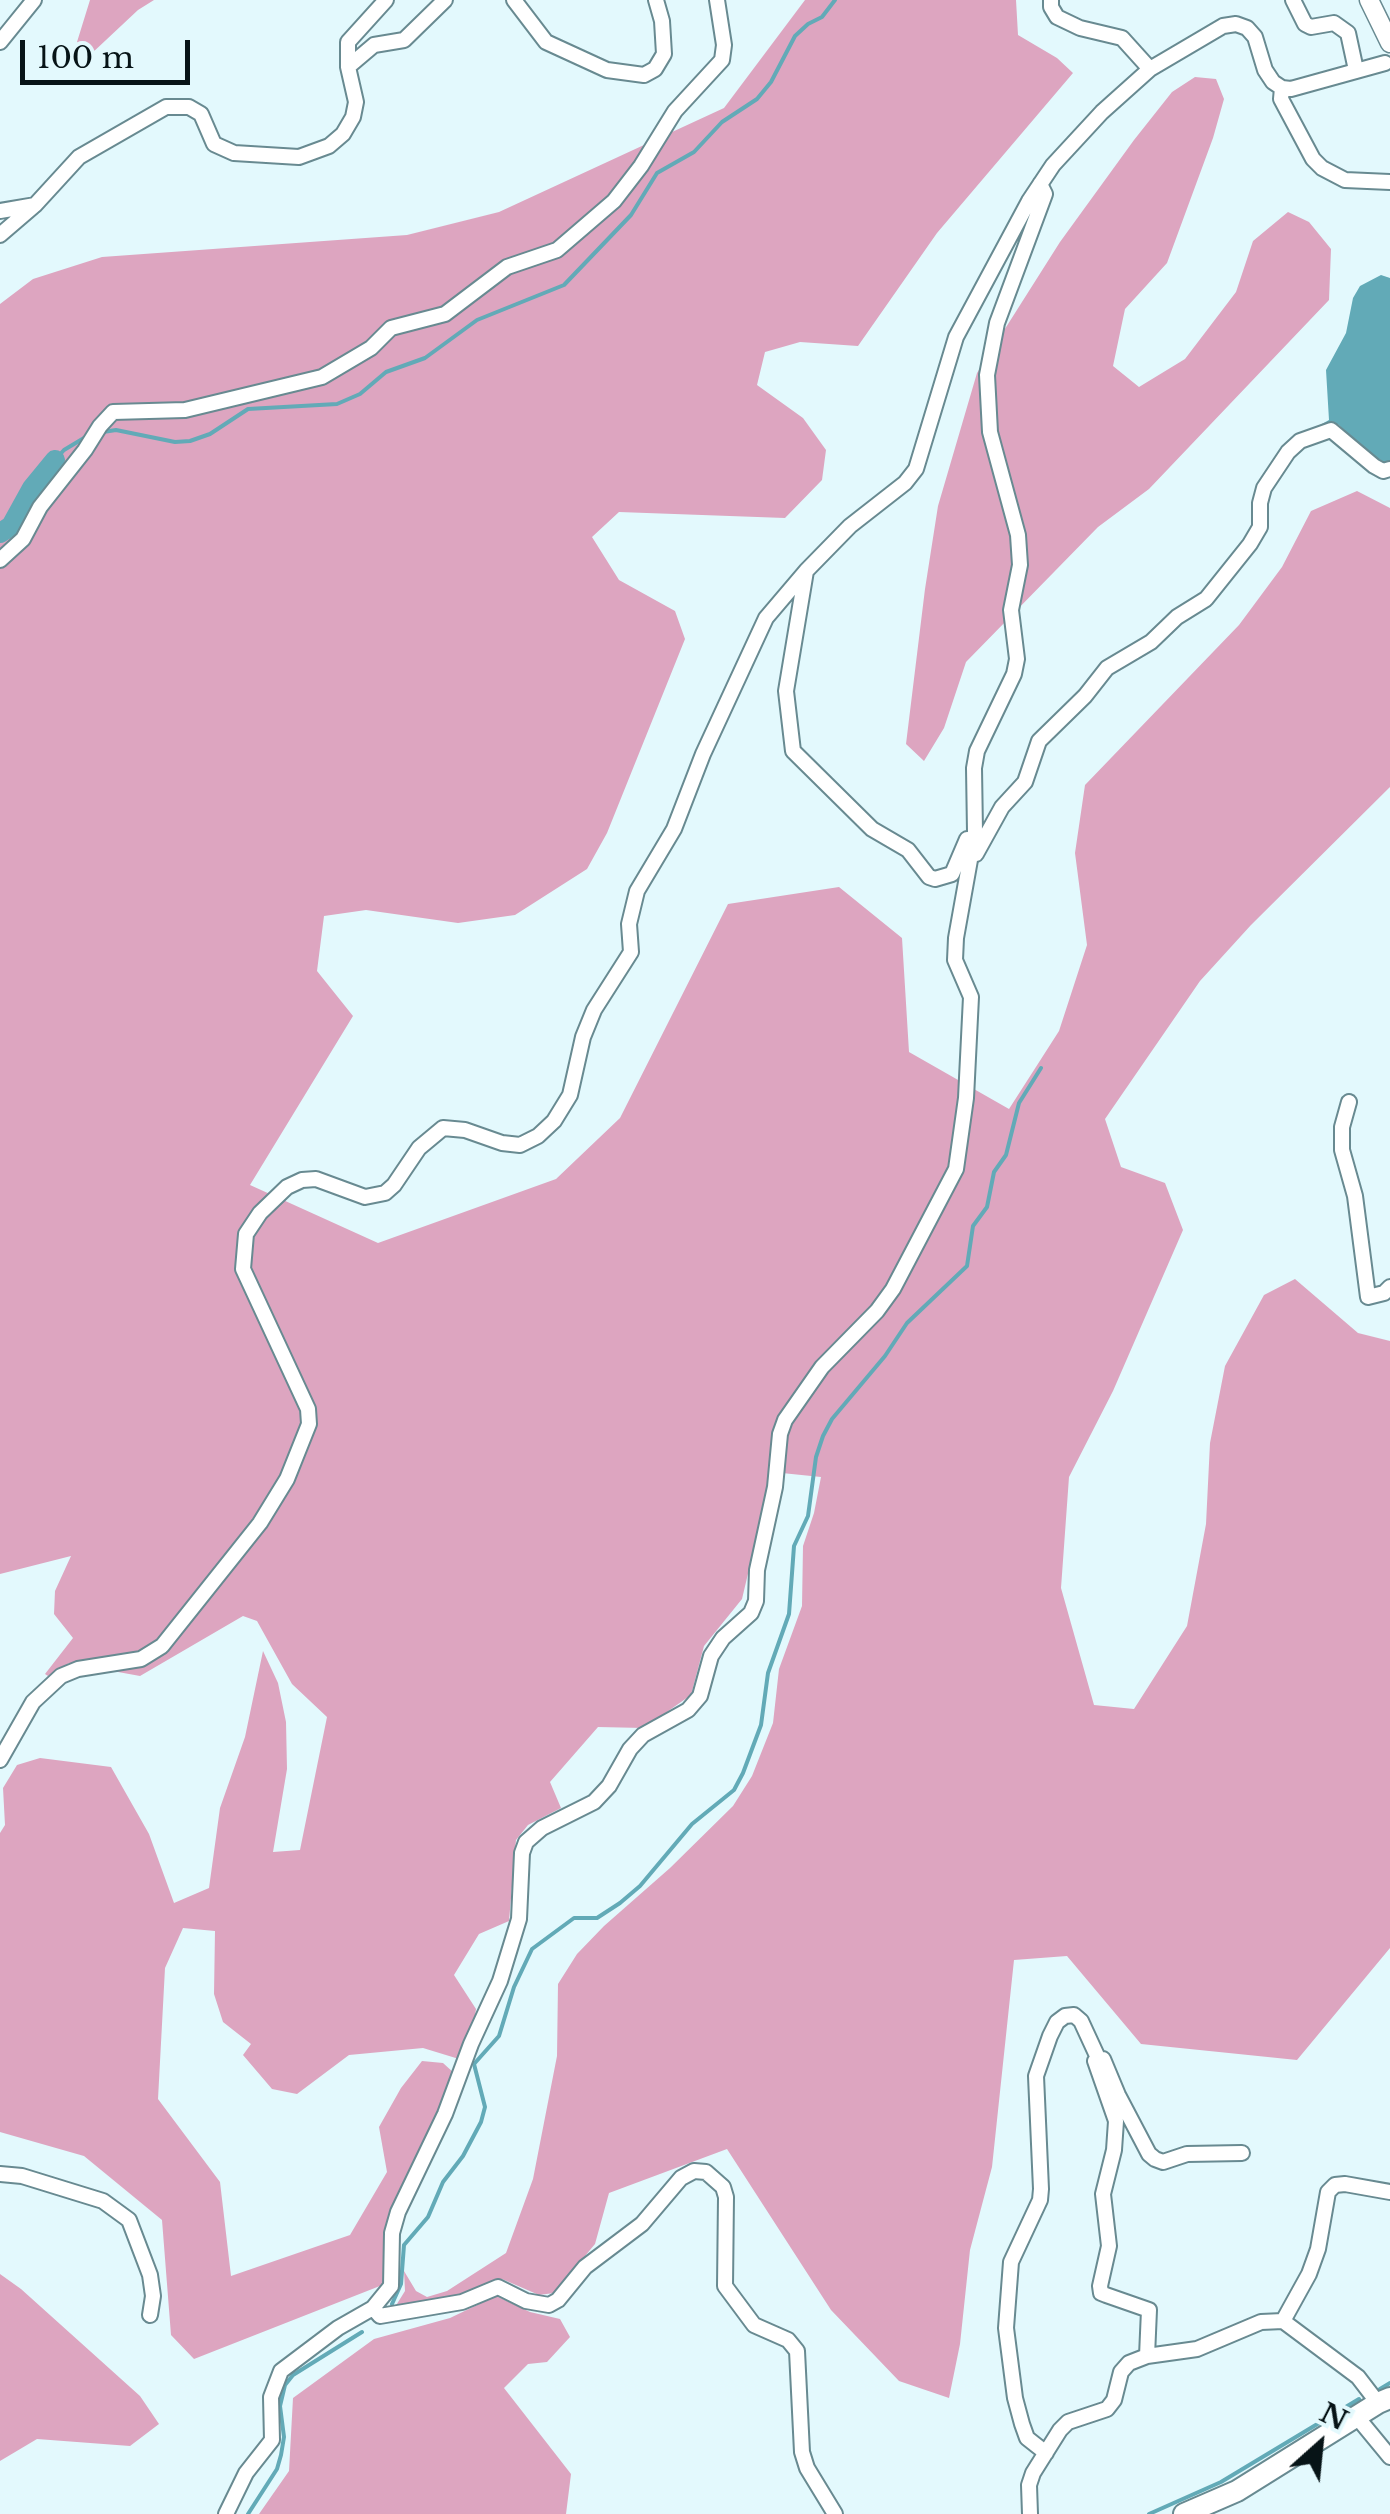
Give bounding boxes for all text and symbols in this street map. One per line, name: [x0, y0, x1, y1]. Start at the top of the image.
scale bar: [25, 20, 195, 82]
text: 100 m: [37, 39, 134, 76]
north arrow: [1270, 2394, 1370, 2494]
text: N: [1314, 2395, 1354, 2438]

